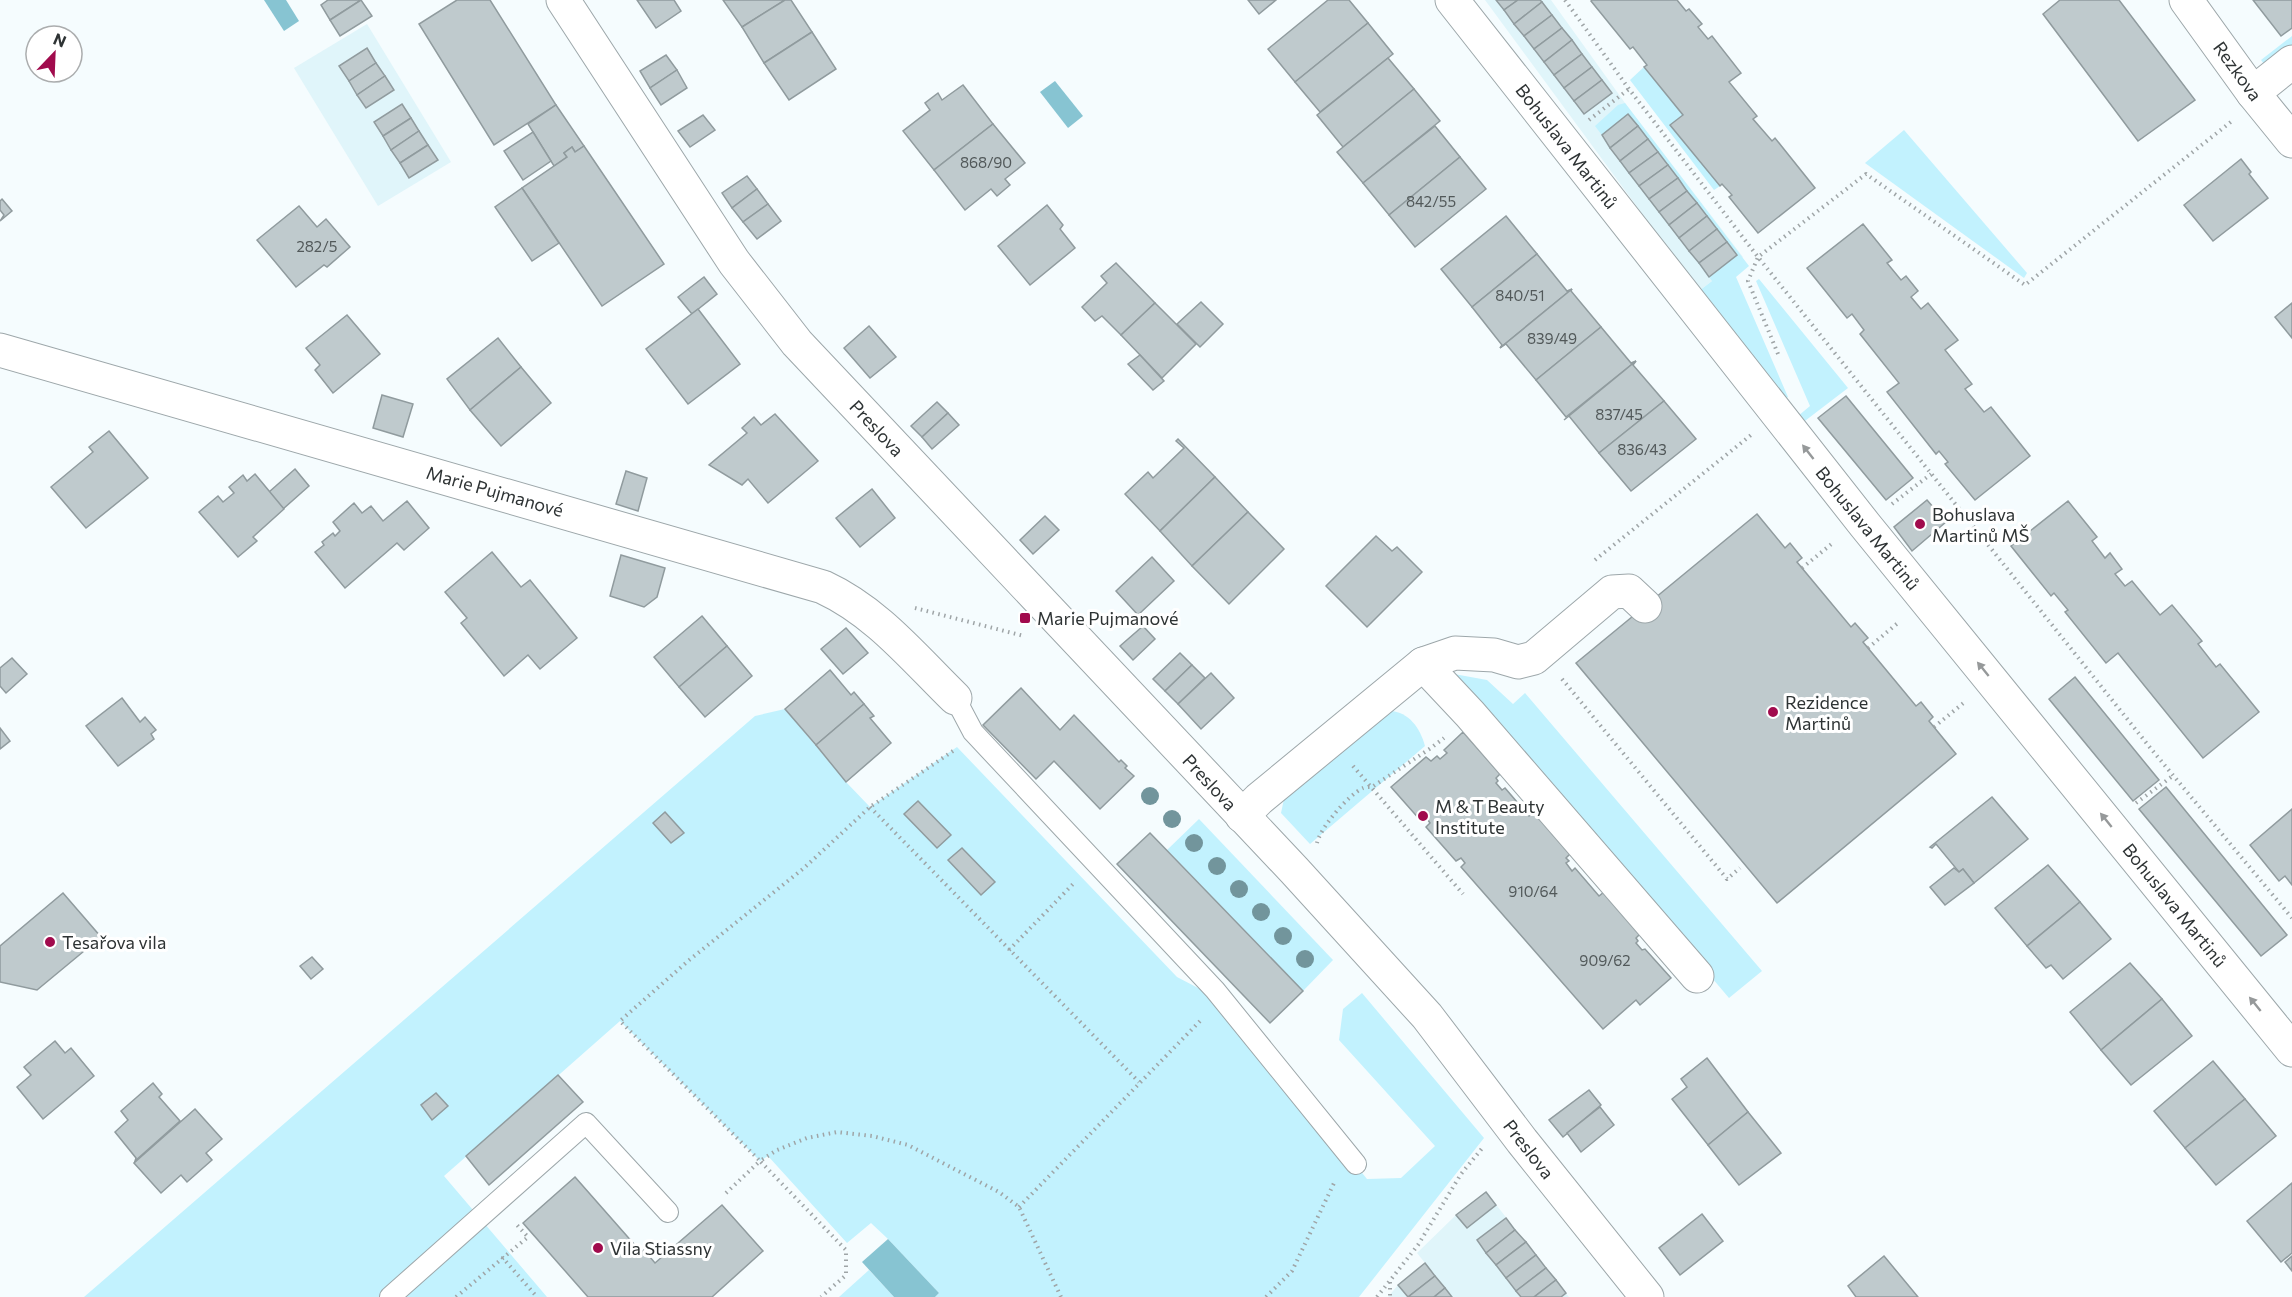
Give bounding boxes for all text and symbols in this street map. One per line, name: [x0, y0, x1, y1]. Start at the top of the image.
north arrow: [24, 24, 84, 84]
text: N: [51, 29, 69, 51]
street label: Rezkova: [2209, 37, 2267, 105]
street label: Bohuslava Martinů: [1511, 79, 1623, 213]
house number: 868/90: [960, 153, 1012, 171]
house number: 842/55: [1406, 192, 1456, 210]
house number: 282/5: [297, 237, 337, 255]
house number: 840/51: [1495, 286, 1545, 304]
house number: 839/49: [1527, 329, 1577, 347]
street label: Preslova: [845, 395, 909, 461]
house number: 837/45: [1595, 405, 1643, 423]
house number: 836/43: [1617, 440, 1667, 458]
one-way arrow: [1801, 444, 1814, 460]
street label: Marie Pujmanové: [424, 461, 566, 521]
street label: Bohuslava Martinů: [1811, 462, 1925, 594]
place label: Bohuslava Martinů MŠ: [1932, 503, 2029, 546]
marker: Bohuslava Martinů MŠ: [1913, 517, 1927, 531]
place label: Marie Pujmanové: [1037, 607, 1178, 629]
marker: Marie Pujmanové: [1018, 611, 1032, 625]
one-way arrow: [1976, 661, 1989, 677]
place label: Rezidence Martinů: [1785, 691, 1868, 734]
marker: Rezidence Martinů: [1766, 705, 1780, 719]
street label: Preslova: [1178, 749, 1242, 815]
place label: M & T Beauty Institute: [1435, 795, 1545, 838]
marker: M & T Beauty Institute: [1416, 809, 1430, 823]
one-way arrow: [2100, 812, 2113, 828]
street label: Bohuslava Martinů: [2118, 839, 2232, 971]
house number: 910/64: [1508, 882, 1558, 900]
place label: Tesařova vila: [62, 931, 166, 953]
marker: Tesařova vila: [43, 935, 57, 949]
house number: 909/62: [1579, 951, 1631, 969]
one-way arrow: [2249, 996, 2262, 1012]
street label: Preslova: [1499, 1115, 1559, 1183]
place label: Vila Stiassny: [610, 1237, 712, 1259]
marker: Vila Stiassny: [591, 1241, 605, 1255]

